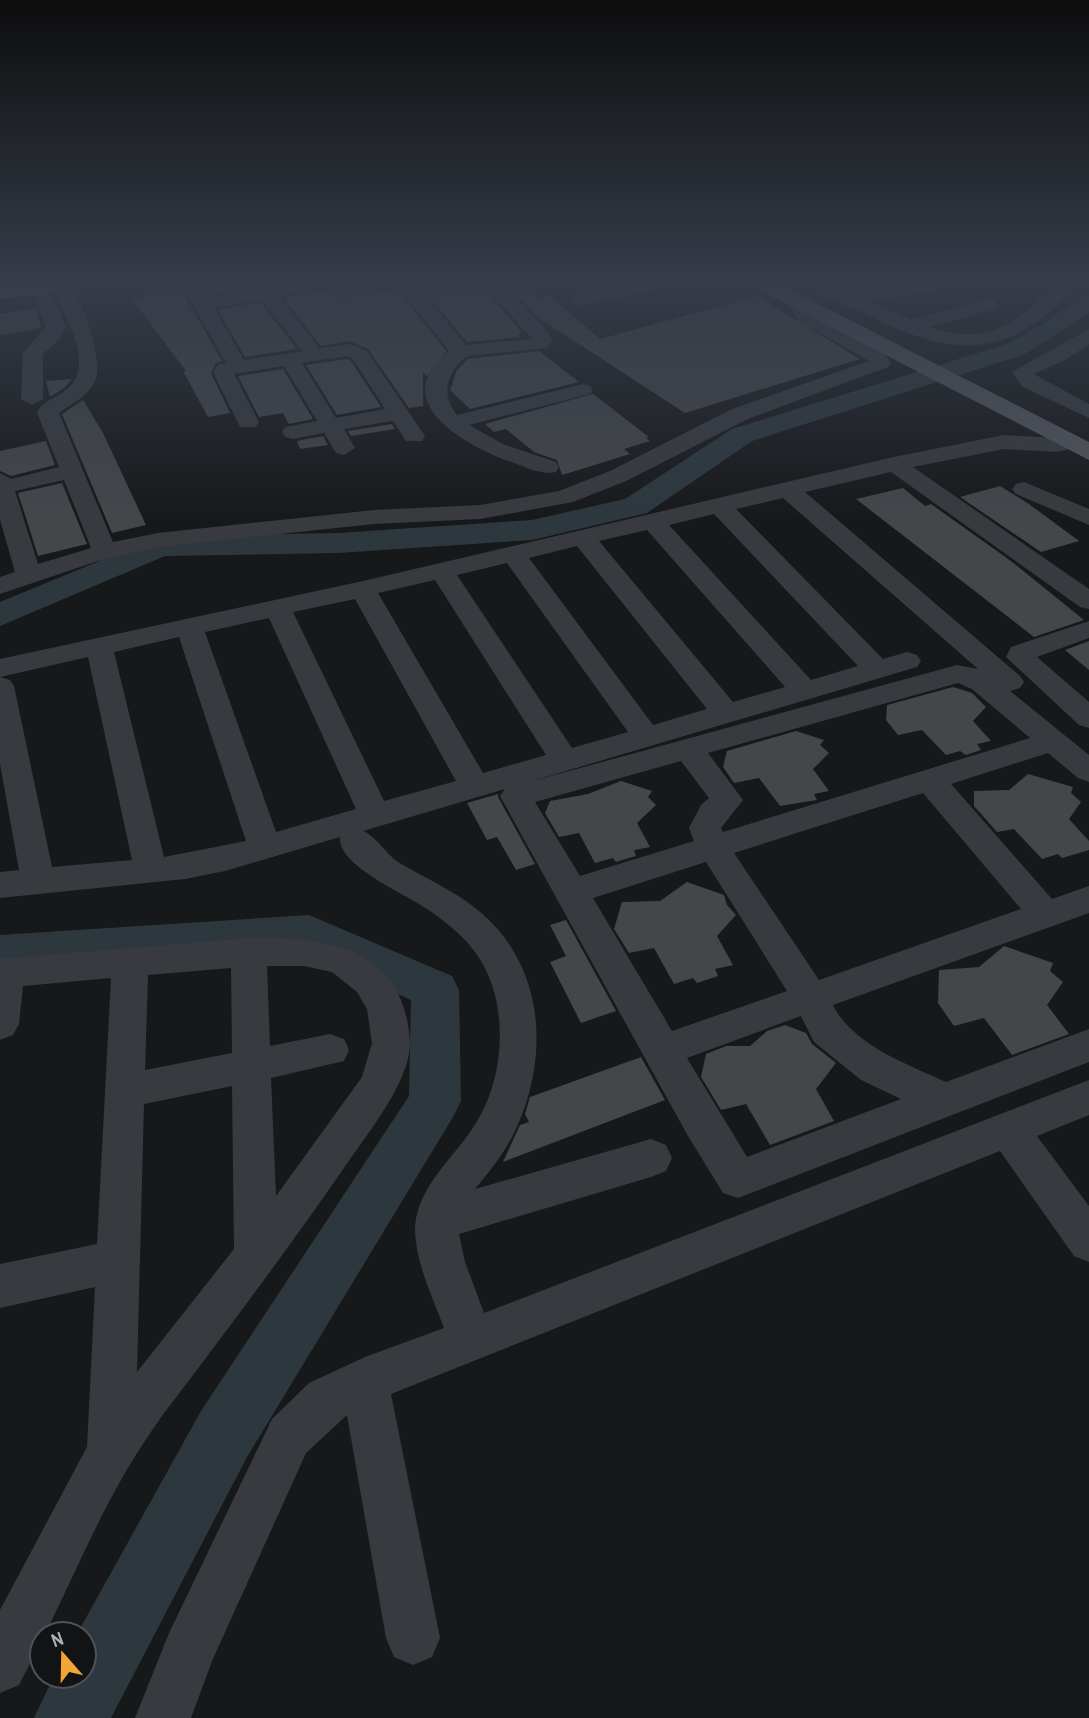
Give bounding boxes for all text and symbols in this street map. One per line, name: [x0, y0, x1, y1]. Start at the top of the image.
north arrow: [28, 1620, 98, 1690]
text: N: [47, 1625, 67, 1653]

